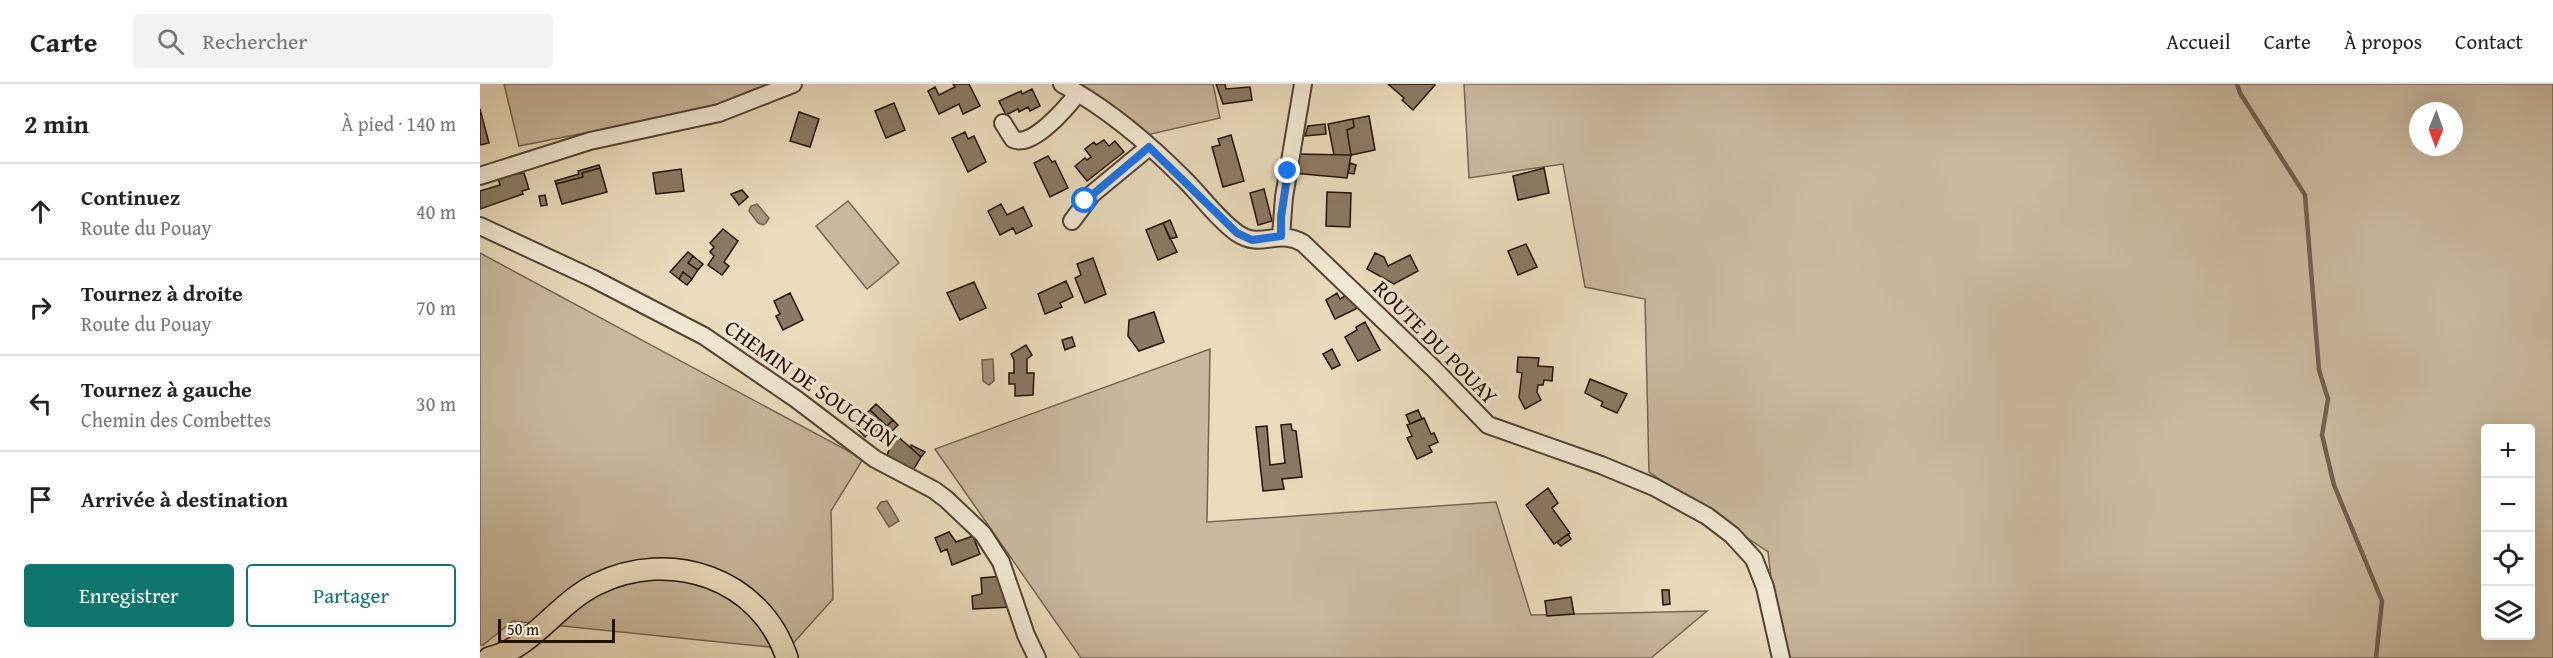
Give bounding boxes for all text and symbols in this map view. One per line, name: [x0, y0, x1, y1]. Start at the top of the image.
search box: [133, 14, 553, 68]
text: Carte: [30, 21, 97, 62]
icon: search: [154, 25, 187, 58]
text: Rechercher: [202, 25, 307, 57]
text: Accueil: [2166, 26, 2231, 57]
text: Carte: [2264, 26, 2311, 57]
text: À propos: [2344, 26, 2422, 57]
text: Contact: [2455, 26, 2523, 57]
north arrow: [2409, 102, 2463, 156]
text: 2 min: [24, 104, 89, 143]
text: À pied · 140 m: [341, 109, 456, 138]
route end: [1274, 157, 1300, 183]
text: Continuez: [81, 181, 180, 213]
route start: [1071, 187, 1097, 213]
icon: ahead: [24, 195, 57, 228]
text: 40 m: [416, 197, 456, 226]
text: Route du Pouay: [81, 213, 211, 242]
street label: ROUTE DU POUAY: [1366, 272, 1506, 412]
text: Tournez à droite: [81, 277, 243, 309]
icon: right: [24, 291, 57, 324]
text: 70 m: [416, 293, 456, 322]
text: Route du Pouay: [81, 309, 211, 338]
street label: CHEMIN DE SOUCHON: [718, 311, 904, 455]
text: Tournez à gauche: [81, 373, 252, 405]
icon: left: [24, 387, 57, 420]
text: 30 m: [416, 389, 456, 418]
text: Chemin des Combettes: [81, 405, 271, 434]
map controls: [2481, 424, 2535, 640]
button: +: [2481, 424, 2535, 478]
button: −: [2481, 478, 2535, 532]
icon: arrive: [24, 483, 57, 516]
text: Arrivée à destination: [81, 483, 288, 515]
button: locate: [2481, 532, 2535, 586]
button: Enregistrer: [24, 564, 234, 627]
button: Partager: [246, 564, 456, 627]
button: layers: [2481, 586, 2535, 640]
scale bar: [498, 616, 615, 644]
text: 50 m: [507, 617, 539, 641]

